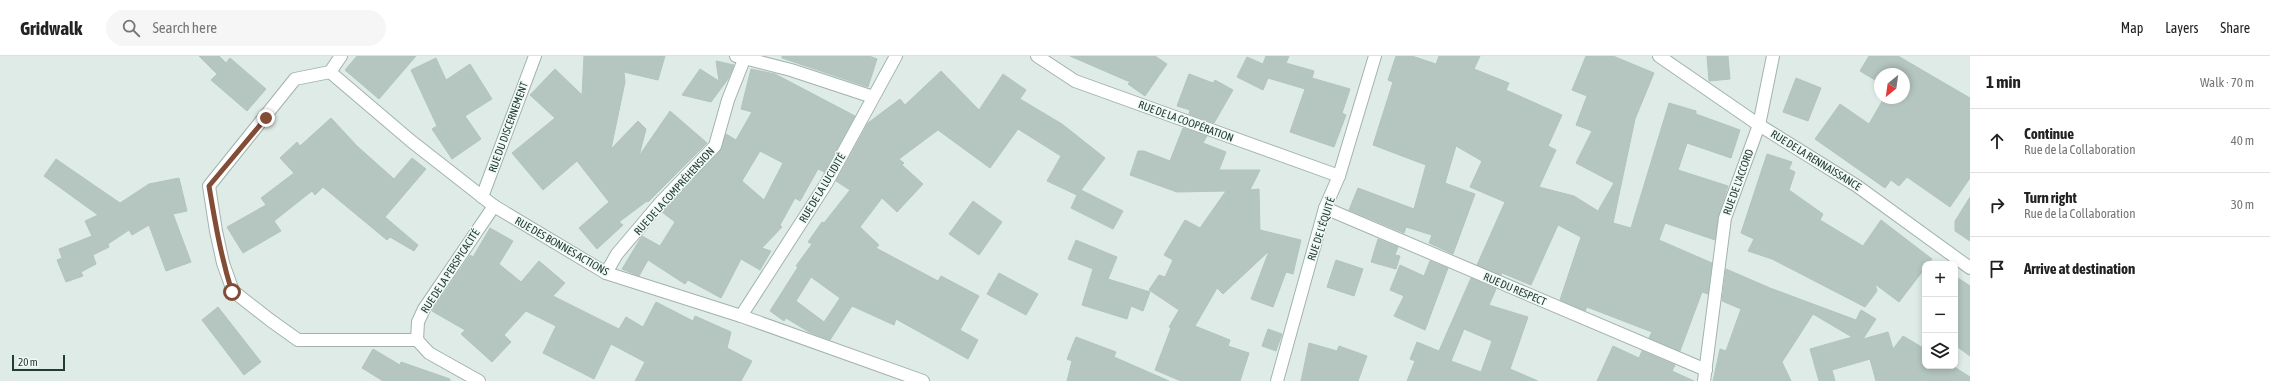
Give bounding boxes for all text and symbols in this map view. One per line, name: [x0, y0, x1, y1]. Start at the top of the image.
search box: [106, 10, 386, 46]
text: Gridwalk: [20, 17, 82, 39]
icon: search: [120, 17, 142, 39]
text: Search here: [152, 19, 217, 36]
text: Map: [2121, 20, 2143, 36]
text: Layers: [2165, 20, 2198, 36]
text: Share: [2220, 20, 2250, 36]
north arrow: [1874, 68, 1910, 104]
text: 1 min: [1986, 72, 2021, 92]
text: Walk · 70 m: [2200, 75, 2254, 90]
street label: RUE DU DISCERNEMENT: [486, 80, 530, 174]
street label: RUE DE LA COOPÉRATION: [1137, 98, 1235, 144]
route end: [257, 109, 275, 127]
text: Continue: [2024, 125, 2074, 142]
street label: RUE DE LA RENNAISSANCE: [1769, 127, 1863, 193]
icon: ahead: [1986, 130, 2008, 152]
text: 40 m: [2231, 133, 2254, 148]
text: Rue de la Collaboration: [2024, 142, 2136, 157]
street label: RUE DE LA COMPRÉHENSION: [632, 145, 716, 237]
street label: RUE DE L'ACCORD: [1721, 148, 1755, 216]
street label: RUE DE LA LUCIDITÉ: [797, 151, 848, 225]
text: Turn right: [2024, 189, 2077, 206]
icon: right: [1986, 194, 2008, 216]
street label: RUE DE L'ÉQUITÉ: [1305, 195, 1337, 262]
text: 30 m: [2231, 197, 2254, 212]
text: Rue de la Collaboration: [2024, 206, 2136, 221]
street label: RUE DES BONNES ACTIONS: [513, 214, 611, 278]
street label: RUE DE LA PERSPICACITÉ: [418, 227, 482, 315]
icon: arrive: [1986, 258, 2008, 280]
text: Arrive at destination: [2024, 260, 2135, 277]
map controls: [1922, 261, 1958, 369]
button: +: [1922, 261, 1958, 297]
street label: RUE DU RESPECT: [1482, 270, 1548, 308]
route start: [223, 283, 241, 301]
button: −: [1922, 297, 1958, 333]
button: layers: [1922, 333, 1958, 369]
scale bar: [12, 353, 65, 372]
text: 20 m: [18, 356, 38, 368]

